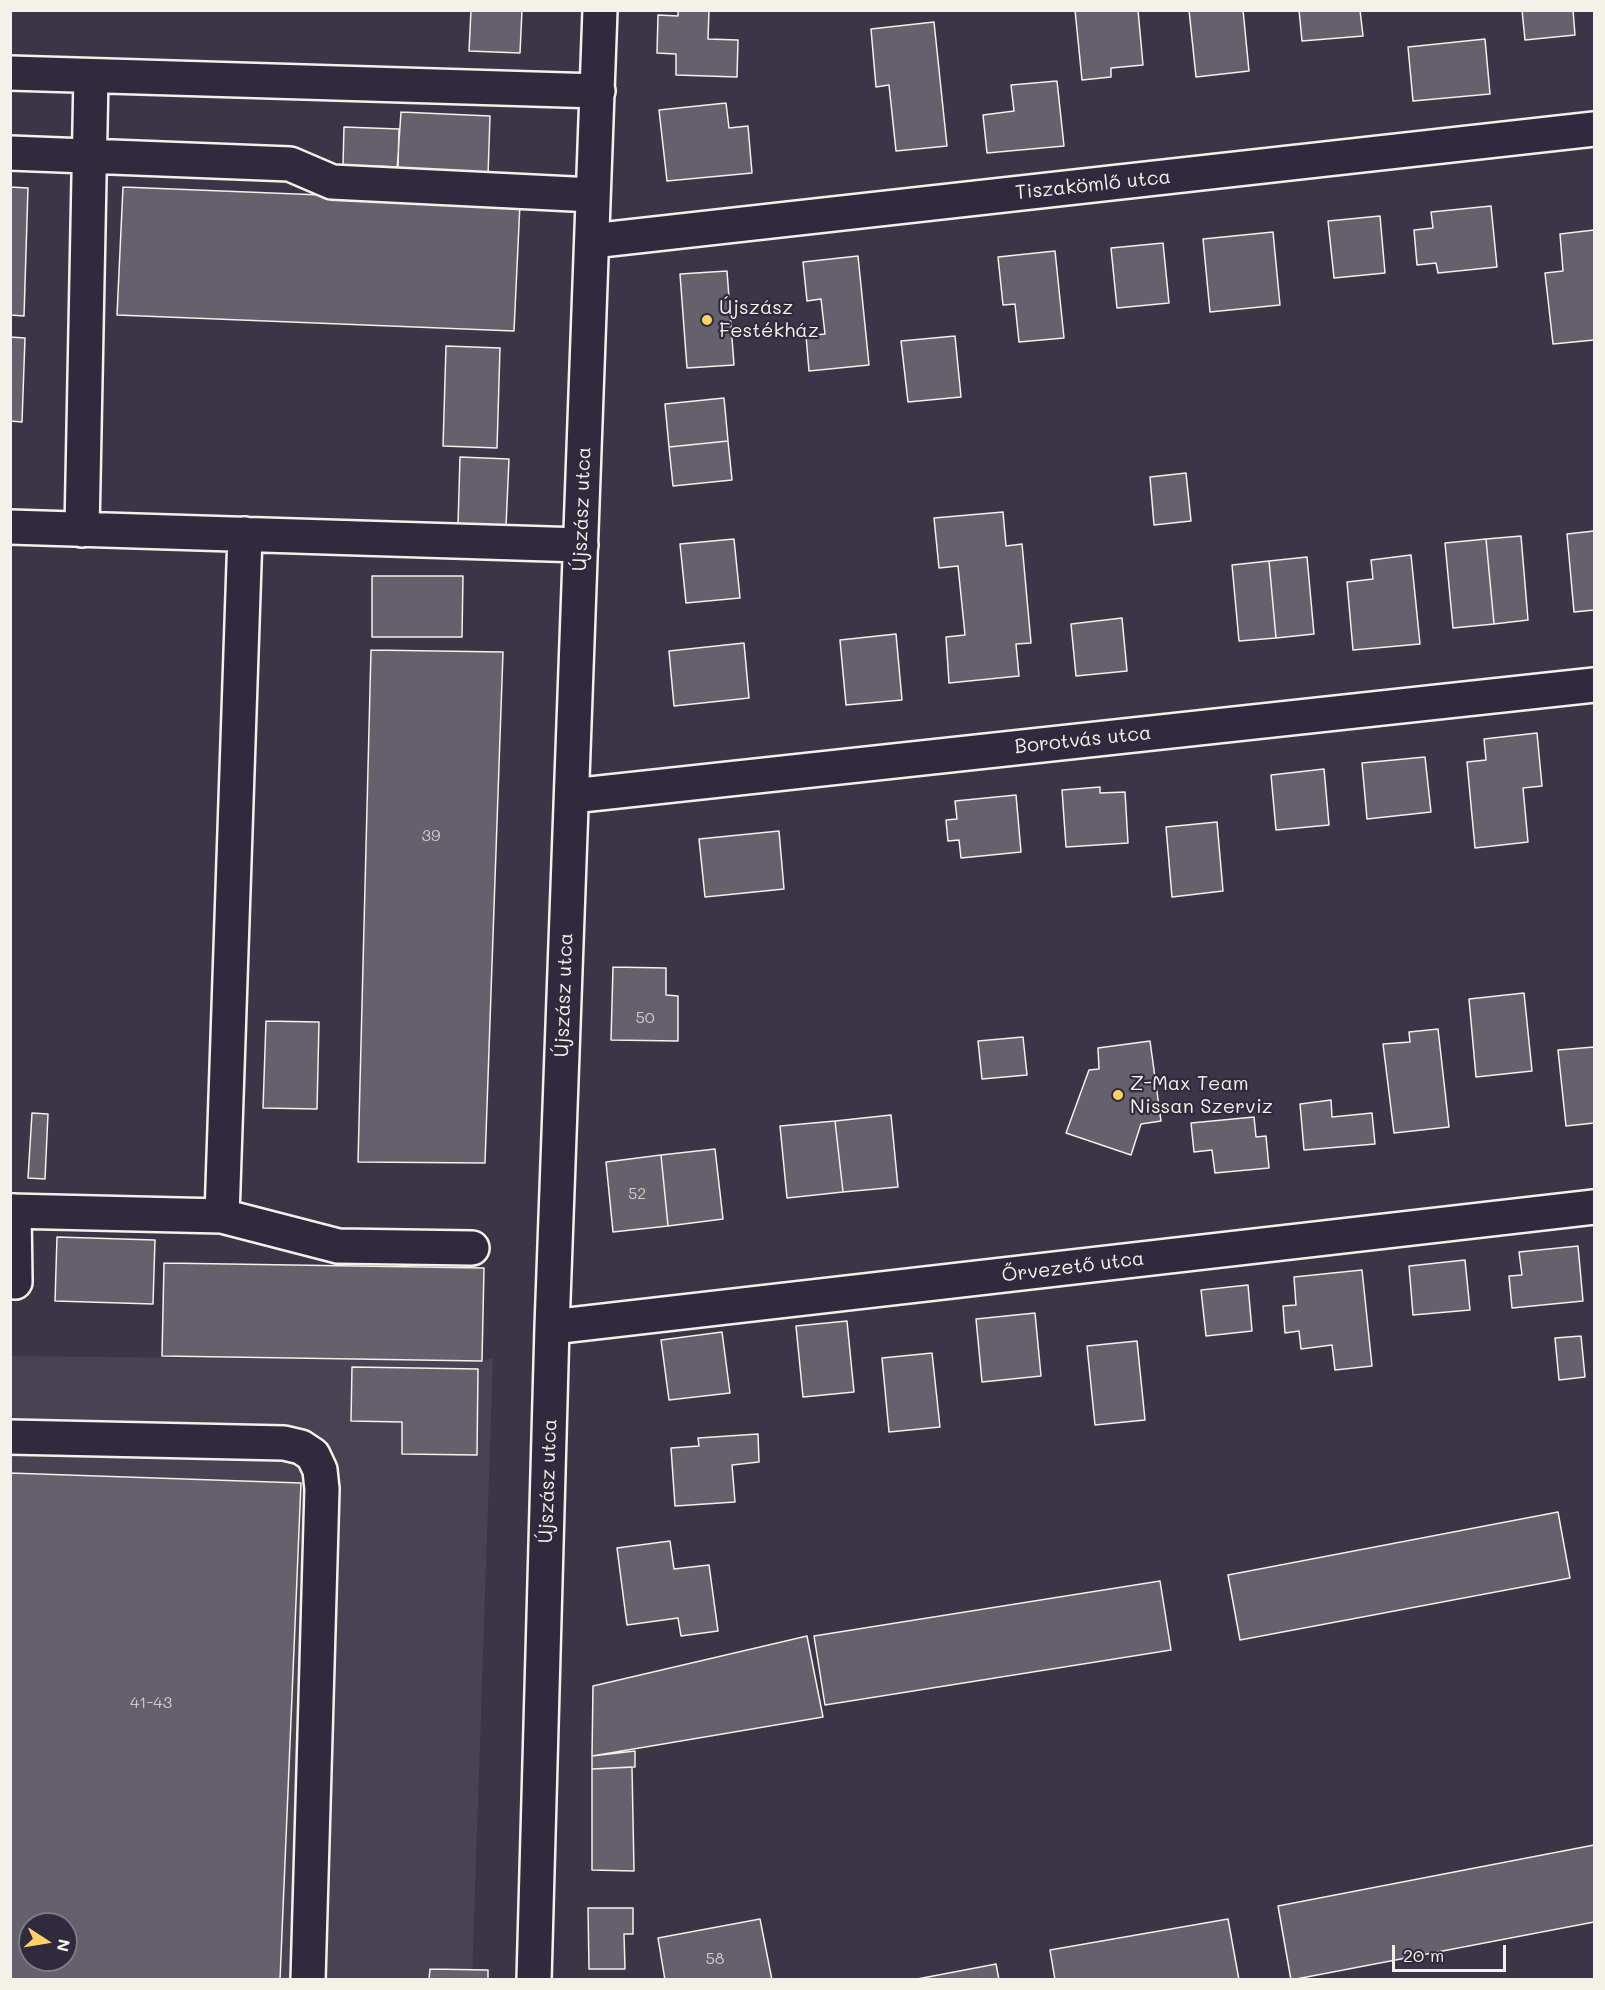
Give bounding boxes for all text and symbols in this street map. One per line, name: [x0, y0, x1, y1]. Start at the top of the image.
street label: Tiszakömlő utca: [1014, 165, 1172, 205]
place label: Újszász Festékház: [719, 296, 819, 343]
marker: Újszász Festékház: [700, 313, 714, 327]
street label: Újszász utca: [568, 446, 596, 572]
street label: Borotvás utca: [1013, 721, 1153, 759]
house number: 39: [422, 826, 440, 846]
street label: Újszász utca: [550, 932, 578, 1058]
house number: 50: [635, 1008, 655, 1028]
place label: Z-Max Team Nissan Szerviz: [1130, 1072, 1273, 1119]
marker: Z-Max Team Nissan Szerviz: [1111, 1088, 1125, 1102]
house number: 52: [628, 1184, 646, 1204]
street label: Őrvezető utca: [1000, 1246, 1146, 1288]
street label: Újszász utca: [534, 1418, 562, 1544]
house number: 41-43: [130, 1693, 172, 1713]
north arrow: [18, 1912, 78, 1972]
scale bar: [1395, 1933, 1509, 1971]
text: N: [53, 1937, 76, 1954]
text: 20 m: [1403, 1943, 1444, 1967]
house number: 58: [705, 1949, 725, 1969]

